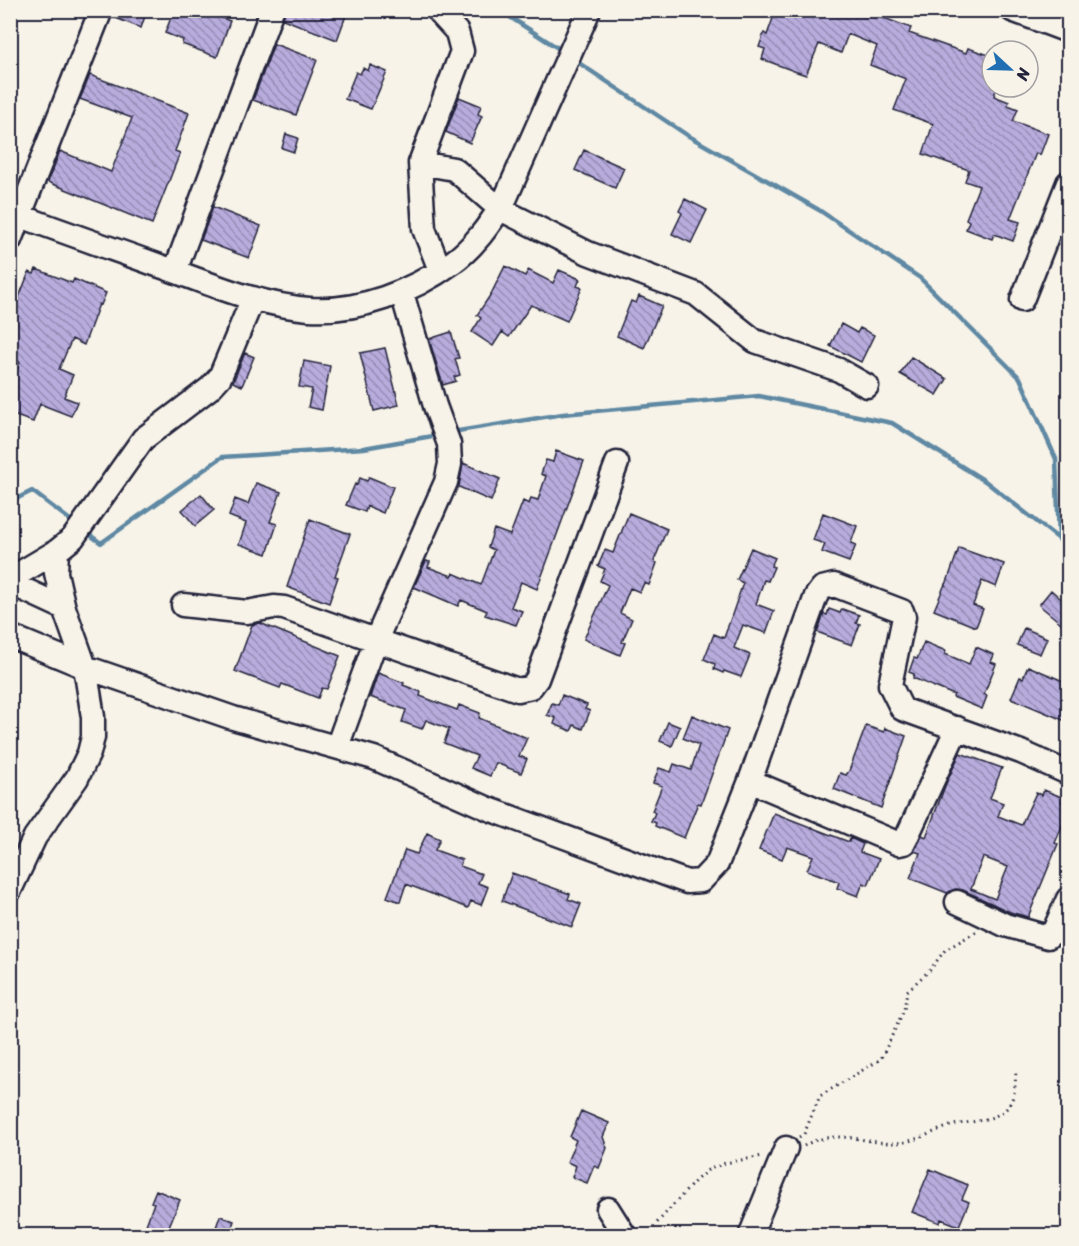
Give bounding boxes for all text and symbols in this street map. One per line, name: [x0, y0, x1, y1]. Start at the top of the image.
north arrow: [980, 39, 1040, 99]
text: N: [1008, 63, 1039, 86]

